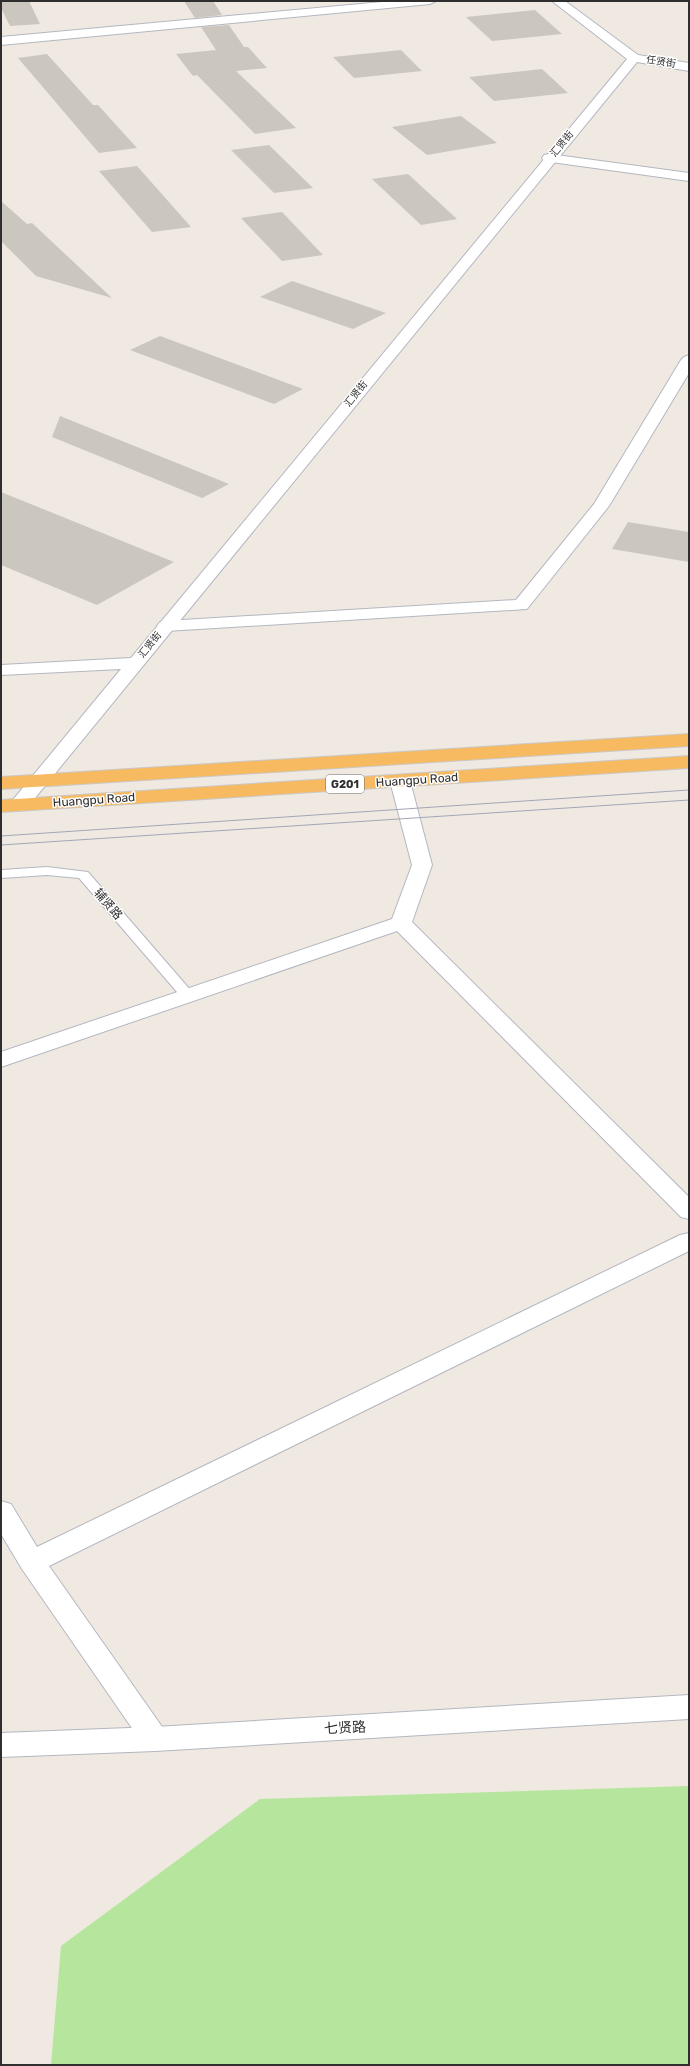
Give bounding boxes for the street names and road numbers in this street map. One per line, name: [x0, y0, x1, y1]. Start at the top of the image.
street label: 任贤街: [645, 54, 677, 70]
street label: 汇贤街: [548, 129, 576, 159]
street label: 汇贤街: [342, 379, 370, 409]
street label: 汇贤街: [136, 630, 164, 660]
street label: Huangpu Road: [375, 770, 459, 790]
road number: G201: [326, 775, 364, 793]
street label: Huangpu Road: [52, 790, 136, 810]
street label: 辅贤路: [91, 886, 125, 922]
street label: 七贤路: [324, 1718, 366, 1738]

